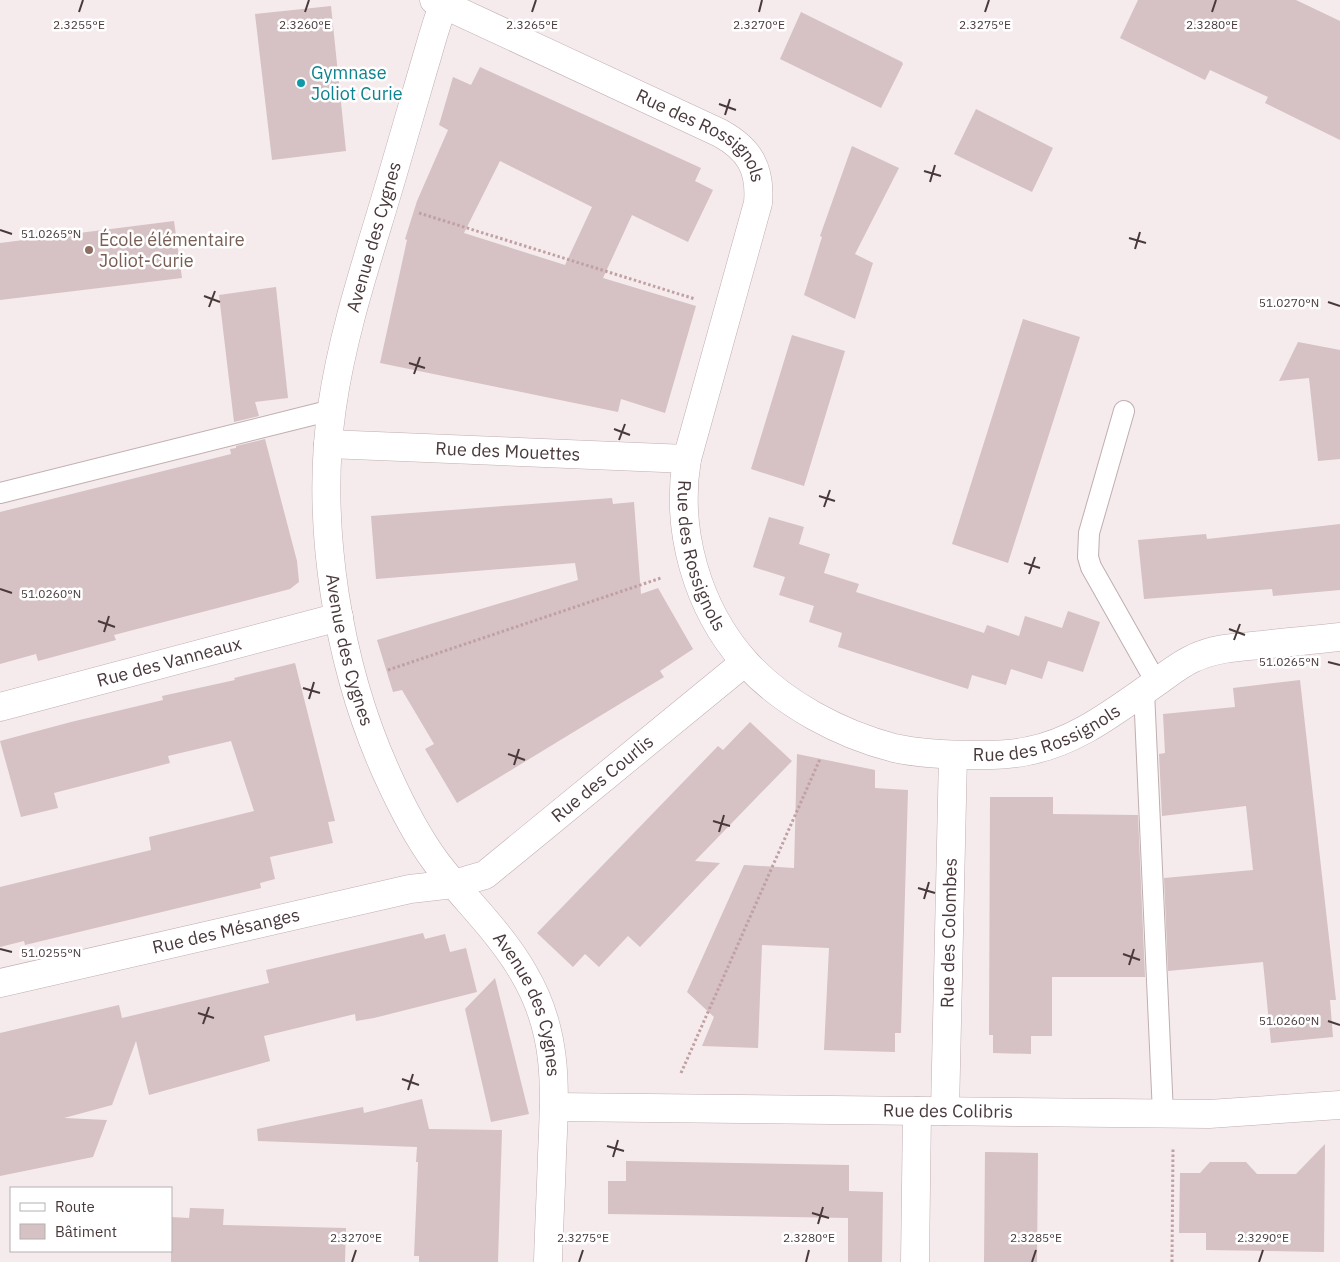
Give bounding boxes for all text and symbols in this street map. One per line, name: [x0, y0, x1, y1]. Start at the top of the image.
text: 2.3255°E: [53, 17, 105, 32]
text: 2.3260°E: [279, 17, 331, 32]
text: 2.3265°E: [506, 17, 558, 32]
text: 2.3270°E: [733, 17, 785, 32]
text: 2.3275°E: [959, 17, 1011, 32]
text: 2.3280°E: [1186, 17, 1238, 32]
place label: Gymnase Joliot Curie: [311, 61, 403, 105]
marker: Gymnase Joliot Curie: [295, 77, 307, 89]
street label: Rue des Rossignols: [632, 84, 770, 184]
street label: Avenue des Cygnes: [341, 159, 406, 315]
text: 51.0265°N: [21, 226, 81, 241]
place label: École élémentaire Joliot-Curie: [99, 228, 245, 272]
marker: École élémentaire Joliot-Curie: [83, 244, 95, 256]
text: 51.0270°N: [1259, 295, 1319, 310]
street label: Rue des Mouettes: [435, 436, 581, 466]
street label: Rue des Rossignols: [673, 480, 731, 635]
street label: Avenue des Cygnes: [321, 572, 379, 729]
text: 51.0260°N: [21, 586, 81, 601]
street label: Rue des Vanneaux: [94, 631, 244, 692]
text: 51.0265°N: [1259, 654, 1319, 669]
street label: Rue des Rossignols: [973, 699, 1125, 766]
street label: Rue des Courlis: [546, 730, 658, 827]
street label: Rue des Colombes: [935, 858, 962, 1008]
street label: Rue des Mésanges: [150, 903, 302, 959]
street label: Avenue des Cygnes: [488, 927, 565, 1077]
text: 51.0255°N: [21, 945, 81, 960]
text: 51.0260°N: [1259, 1013, 1319, 1028]
street label: Rue des Colibris: [883, 1099, 1013, 1123]
legend: [10, 1187, 172, 1252]
text: Route: [55, 1197, 95, 1216]
text: Bâtiment: [55, 1222, 117, 1241]
text: 2.3270°E: [330, 1230, 382, 1245]
text: 2.3275°E: [557, 1230, 609, 1245]
text: 2.3280°E: [783, 1230, 835, 1245]
text: 2.3285°E: [1010, 1230, 1062, 1245]
text: 2.3290°E: [1237, 1230, 1289, 1245]

